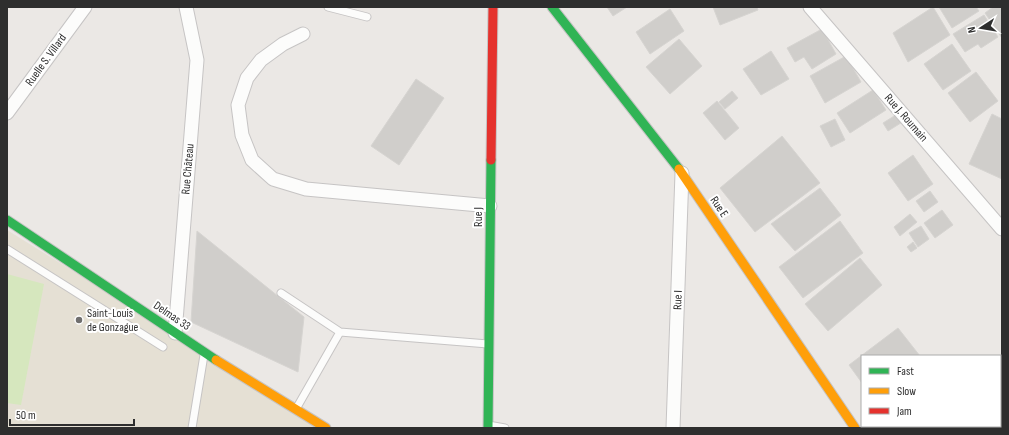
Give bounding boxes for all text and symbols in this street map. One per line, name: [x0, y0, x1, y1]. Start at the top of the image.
north arrow: [961, 8, 1001, 48]
text: N: [965, 26, 979, 34]
street label: Ruelle S. Villard: [22, 31, 70, 89]
street label: Rue J. Roumain: [881, 91, 931, 145]
street label: Rue Château: [178, 143, 198, 195]
street label: Rue E: [707, 194, 731, 220]
street label: Rue J: [471, 207, 486, 227]
street label: Rue I: [670, 290, 686, 310]
street label: Delmas 33: [151, 298, 193, 334]
place label: Saint-Louis de Gonzague: [87, 306, 139, 335]
marker: Saint-Louis de Gonzague: [74, 315, 84, 325]
legend: [861, 355, 1001, 427]
text: Fast: [897, 364, 914, 379]
text: Slow: [897, 384, 916, 399]
scale bar: [10, 401, 134, 427]
text: Jam: [896, 404, 912, 419]
text: 50 m: [16, 408, 36, 423]

